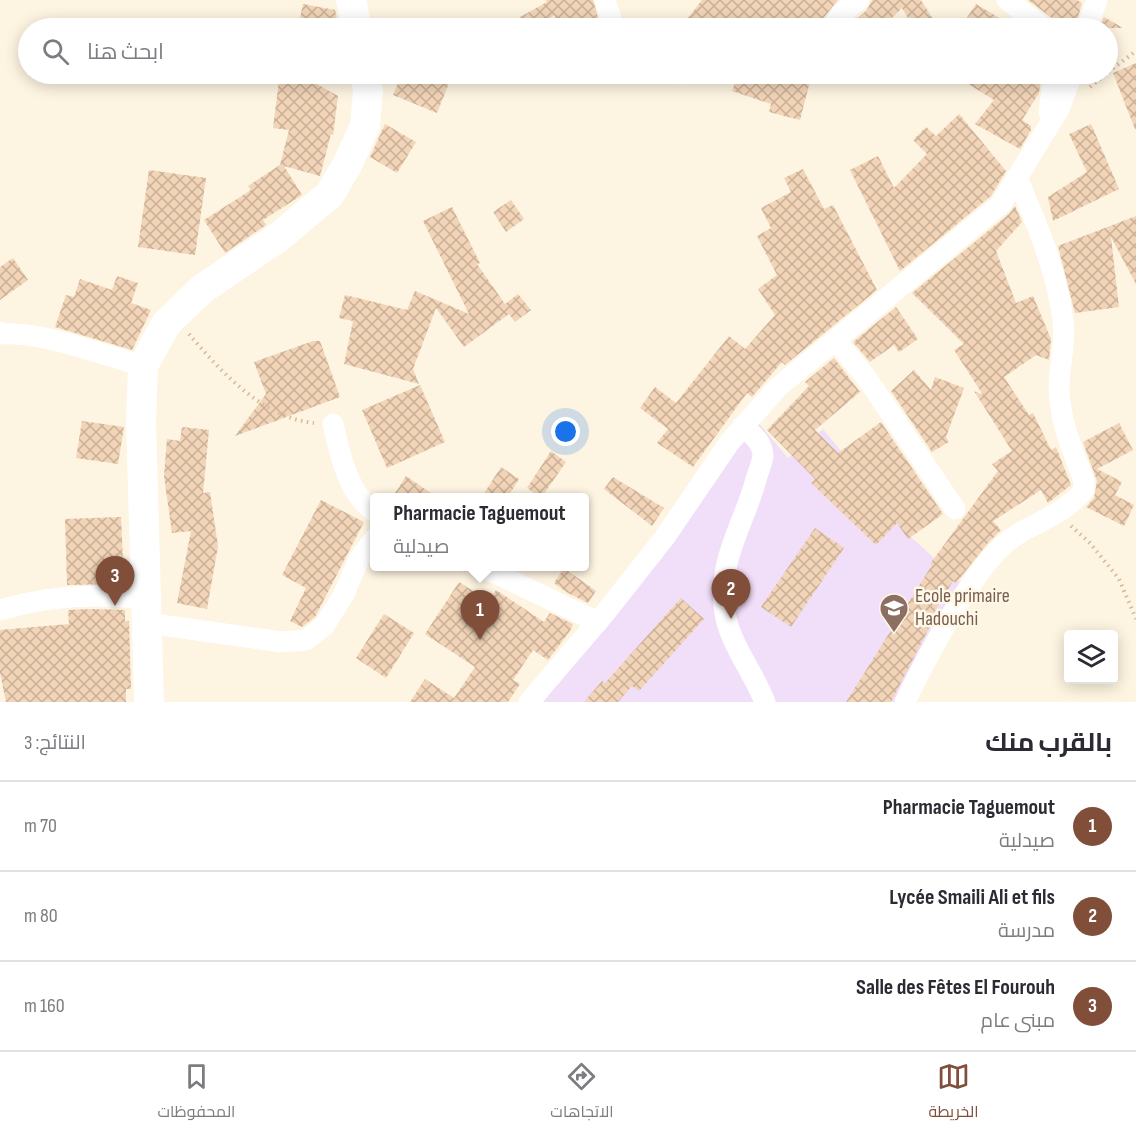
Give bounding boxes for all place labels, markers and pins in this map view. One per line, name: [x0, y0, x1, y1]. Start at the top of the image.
pin: 3: [96, 556, 134, 606]
pin: 2: [712, 570, 750, 619]
place label: Ecole primaire Hadouchi: [915, 584, 1010, 631]
pin: 1: [460, 590, 500, 640]
school or university icon: Ecole primaire Hadouchi: [878, 592, 910, 634]

